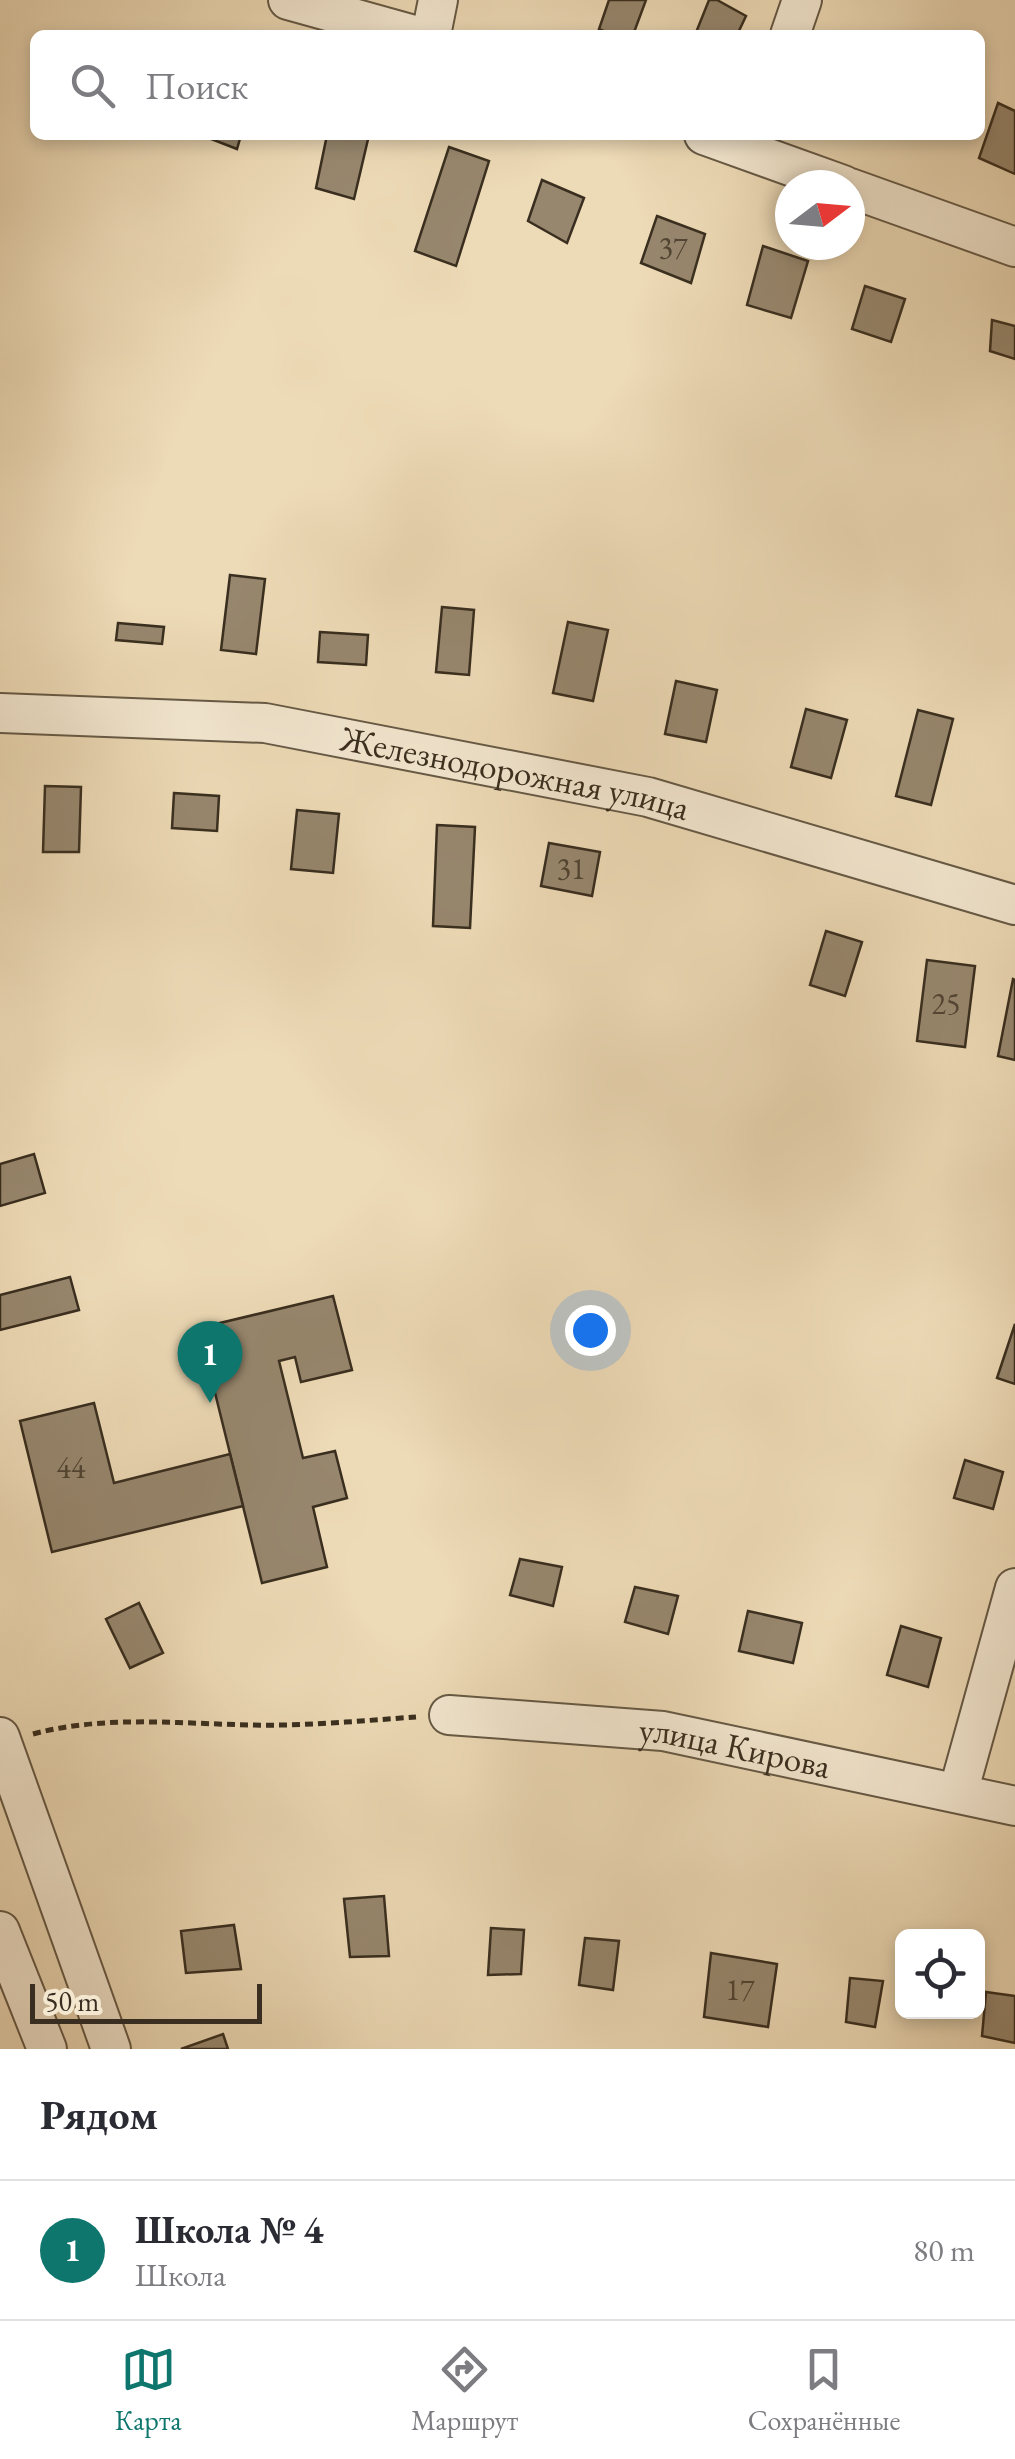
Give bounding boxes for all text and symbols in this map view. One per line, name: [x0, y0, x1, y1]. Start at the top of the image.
search box: [30, 30, 985, 140]
icon: search: [65, 58, 120, 113]
text: Поиск: [145, 61, 248, 110]
north arrow: [775, 170, 865, 260]
house number: 37: [659, 228, 688, 267]
street label: Железнодорожная улица: [336, 715, 695, 830]
house number: 31: [557, 849, 585, 888]
house number: 25: [932, 984, 960, 1023]
your location: [565, 1305, 616, 1356]
pin: 1: [178, 1320, 242, 1403]
house number: 44: [57, 1448, 86, 1487]
street label: улица Кирова: [637, 1706, 835, 1788]
map controls: [895, 1929, 985, 2019]
button: locate: [895, 1929, 985, 2019]
house number: 17: [726, 1970, 755, 2009]
scale bar: [30, 1979, 262, 2024]
text: 50 m: [45, 1983, 99, 2019]
text: Рядом: [40, 2087, 158, 2142]
text: Школа № 4: [135, 2205, 323, 2254]
text: 1: [64, 2229, 81, 2271]
text: 80 m: [913, 2229, 975, 2271]
text: Школа: [135, 2254, 226, 2296]
tab: Карта: [115, 2342, 182, 2438]
tab: Маршрут: [411, 2342, 518, 2438]
tab: Сохранённые: [748, 2342, 900, 2438]

